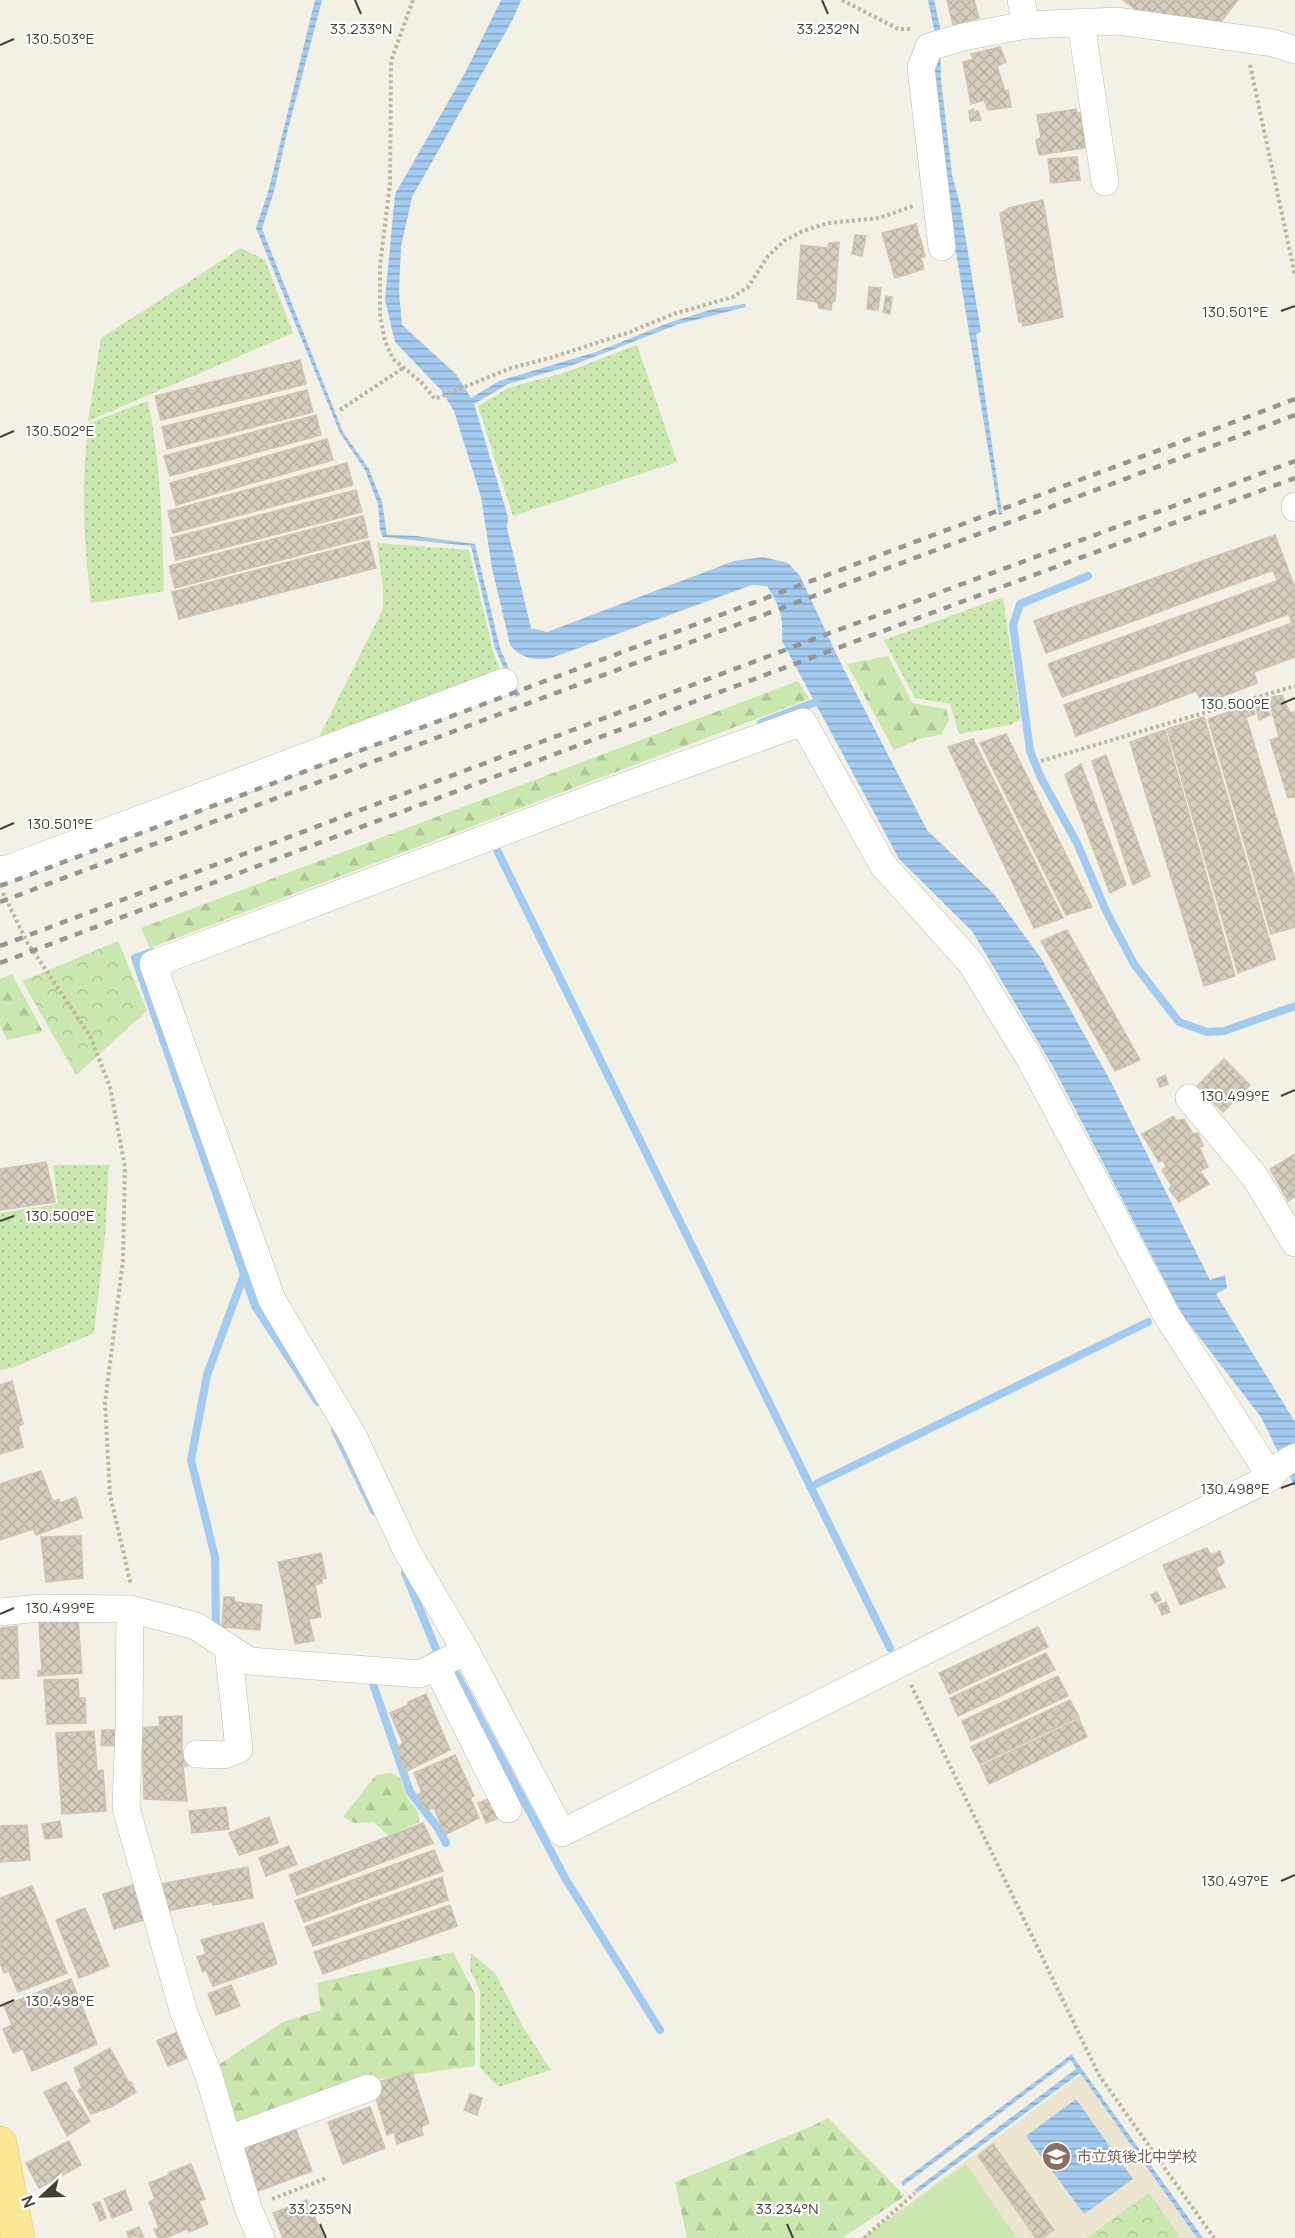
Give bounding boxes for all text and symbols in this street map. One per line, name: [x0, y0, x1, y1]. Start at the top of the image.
text: 33.233°N: [330, 18, 392, 39]
text: 33.232°N: [797, 18, 859, 39]
text: 130.503°E: [26, 28, 94, 49]
text: 130.501°E: [1202, 301, 1268, 322]
text: 130.502°E: [26, 420, 94, 441]
text: 130.500°E: [1200, 693, 1270, 714]
text: 130.501°E: [27, 813, 93, 834]
text: 130.499°E: [1200, 1085, 1270, 1106]
text: 130.500°E: [25, 1205, 95, 1226]
text: 130.498°E: [1200, 1478, 1270, 1499]
text: 130.499°E: [25, 1597, 95, 1618]
text: 130.497°E: [1201, 1870, 1269, 1891]
text: 130.498°E: [25, 1990, 95, 2011]
school or university icon: 市立筑後北中学校: [1040, 2140, 1072, 2172]
place label: 市立筑後北中学校: [1077, 2146, 1197, 2167]
north arrow: [12, 2166, 72, 2226]
text: N: [16, 2192, 40, 2211]
text: 33.235°N: [289, 2198, 351, 2219]
text: 33.234°N: [755, 2198, 819, 2219]

